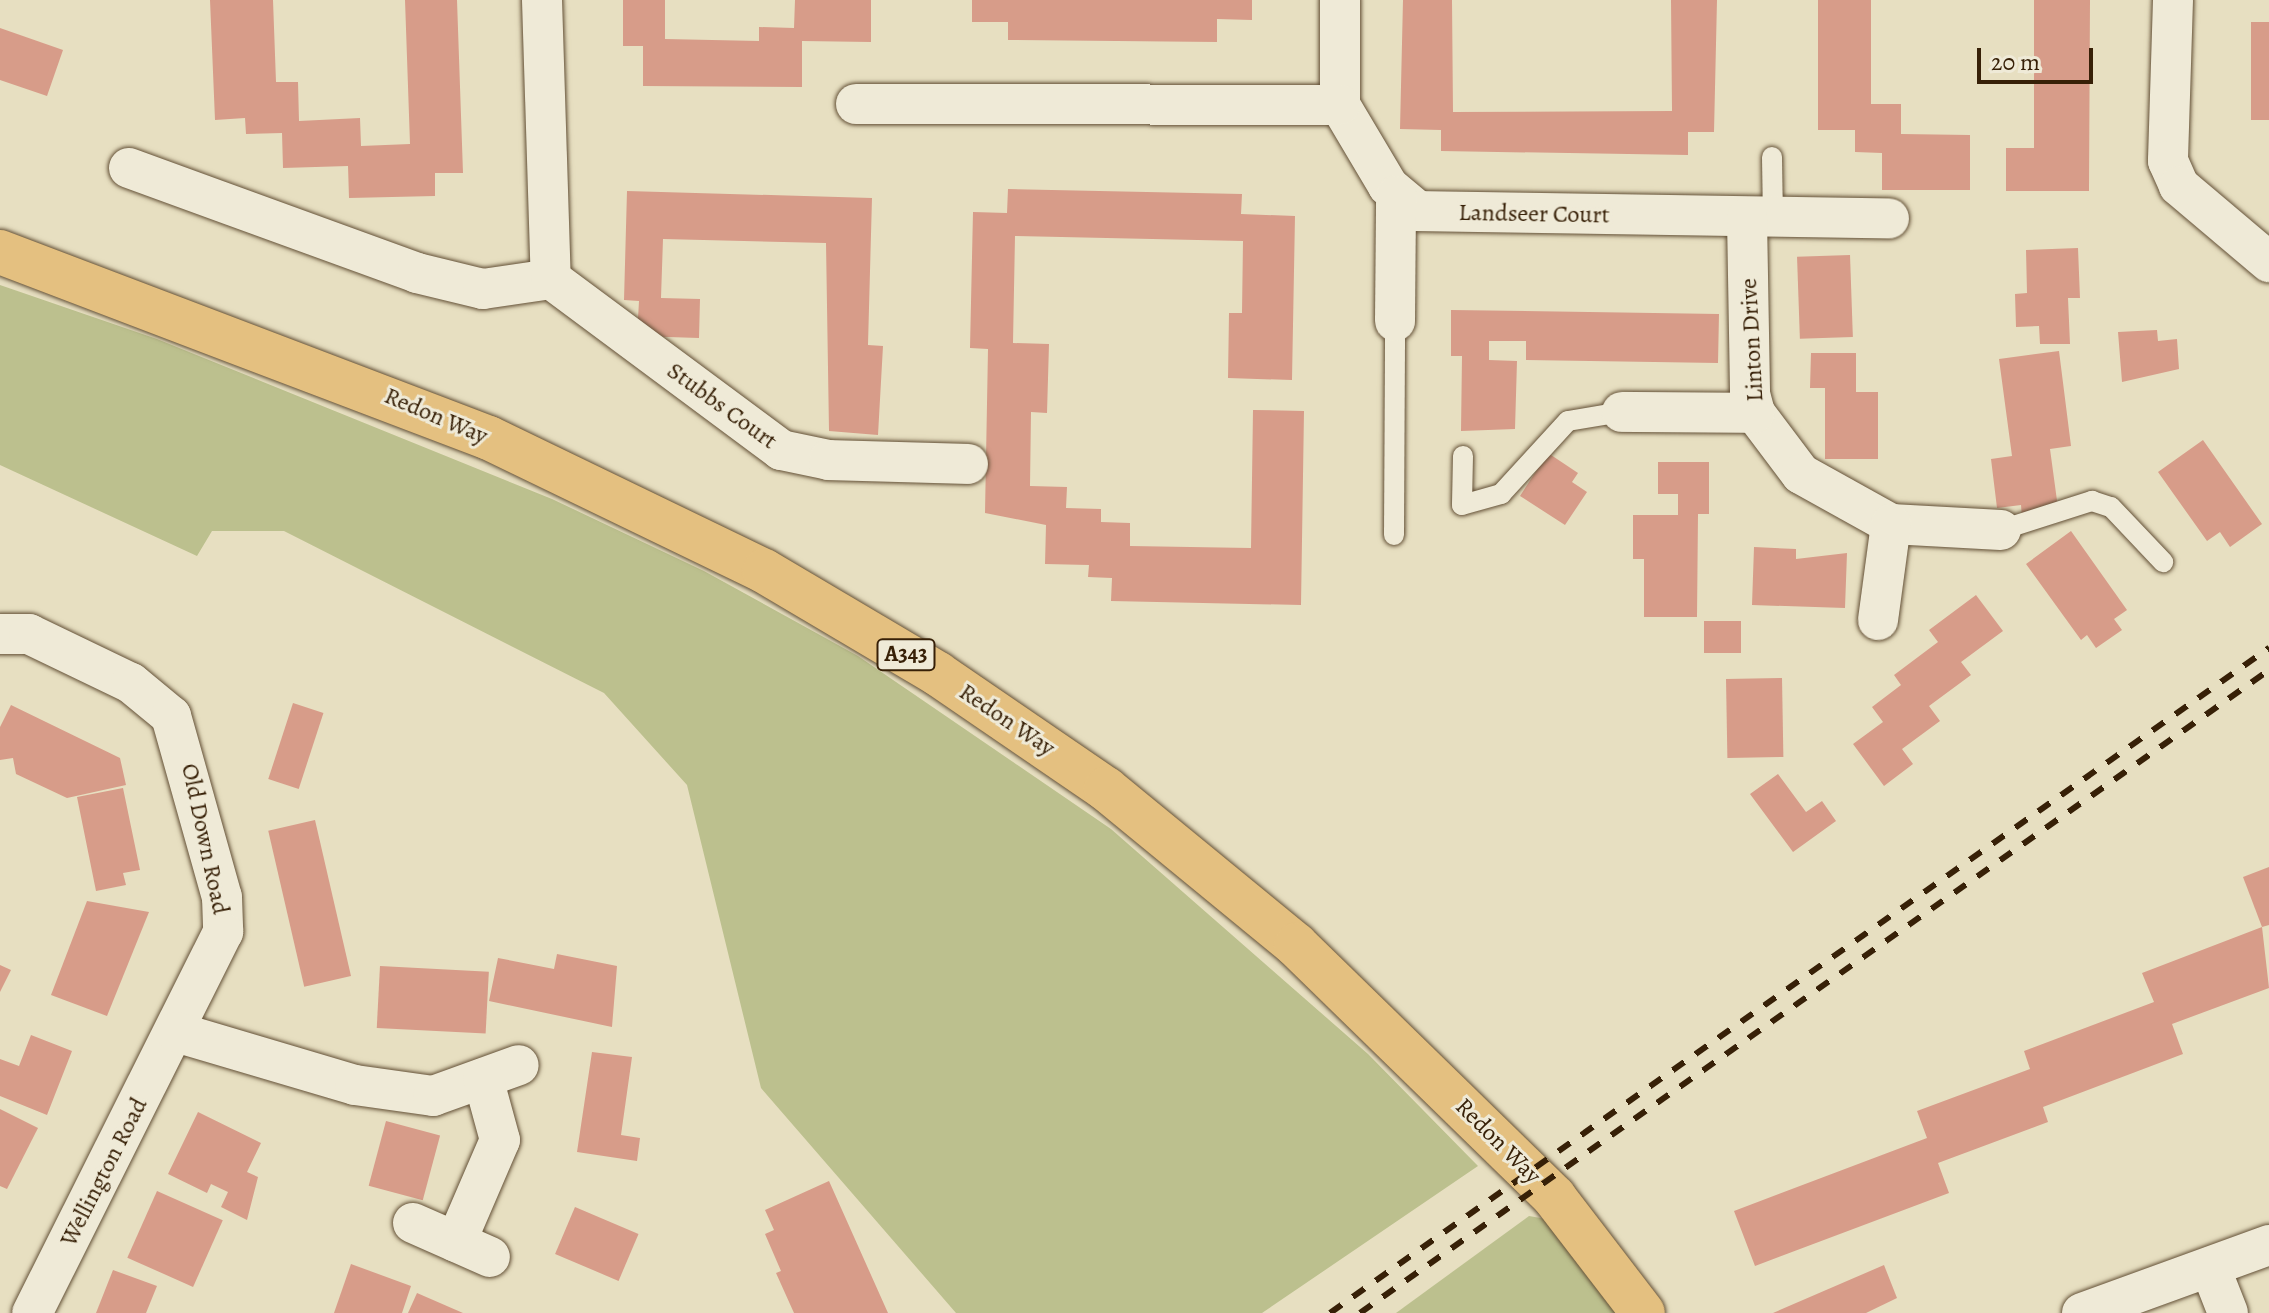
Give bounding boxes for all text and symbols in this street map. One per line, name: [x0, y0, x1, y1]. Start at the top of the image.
scale bar: [1981, 32, 2097, 82]
text: 20 m: [1991, 46, 2040, 78]
street label: Landseer Court: [1458, 198, 1610, 230]
street label: Linton Drive: [1734, 277, 1770, 403]
street label: Stubbs Court: [661, 356, 783, 456]
street label: Redon Way: [380, 381, 492, 451]
road number: A343: [876, 637, 936, 673]
street label: Redon Way: [954, 677, 1060, 763]
street label: Old Down Road: [175, 761, 235, 917]
street label: Redon Way: [1449, 1092, 1547, 1190]
street label: Wellington Road: [54, 1093, 154, 1251]

